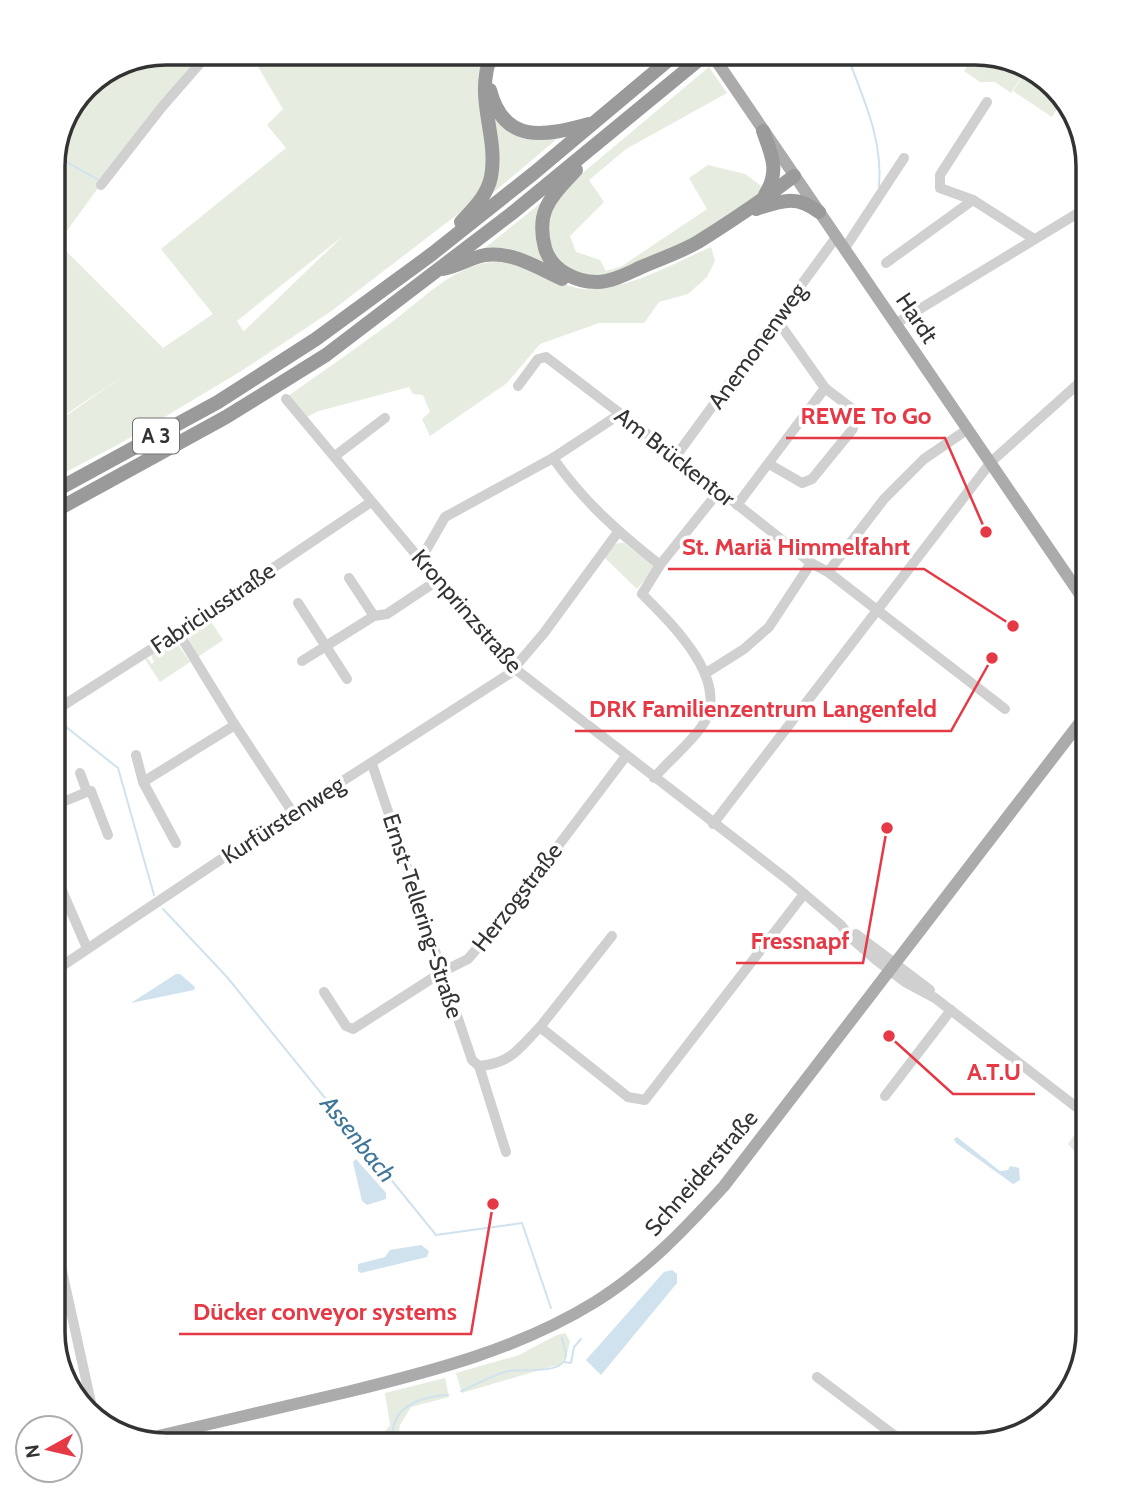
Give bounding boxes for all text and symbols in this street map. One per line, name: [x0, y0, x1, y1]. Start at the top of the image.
street label: Anemonenweg: [702, 277, 812, 414]
street label: Hardt: [890, 288, 944, 349]
callout: REWE To Go: [786, 393, 945, 438]
street label: Am Brückentor: [609, 401, 741, 513]
text: REWE To Go: [801, 401, 932, 430]
road number: A 3: [133, 418, 179, 453]
callout: St. Mariä Himmelfahrt: [668, 524, 924, 569]
text: St. Mariä Himmelfahrt: [682, 532, 910, 561]
street label: Kronprinzstraße: [406, 544, 528, 679]
street label: Fabriciusstraße: [146, 556, 281, 660]
callout: DRK Familienzentrum Langenfeld: [575, 686, 951, 731]
text: DRK Familienzentrum Langenfeld: [589, 694, 937, 723]
street label: Kurfürstenweg: [217, 770, 350, 870]
street label: Ernst-Tellering-Straße: [377, 810, 469, 1022]
street label: Herzogstraße: [466, 837, 568, 957]
callout: Fressnapf: [736, 918, 863, 963]
text: Fressnapf: [750, 926, 850, 955]
callout: A.T.U: [953, 1049, 1035, 1094]
text: A.T.U: [967, 1057, 1021, 1086]
water label: Assenbach: [314, 1089, 402, 1188]
street label: Schneiderstraße: [639, 1104, 764, 1242]
callout: Dücker conveyor systems: [179, 1289, 471, 1334]
text: Dücker conveyor systems: [193, 1297, 457, 1326]
north arrow: [14, 1414, 84, 1484]
text: N: [20, 1443, 45, 1460]

